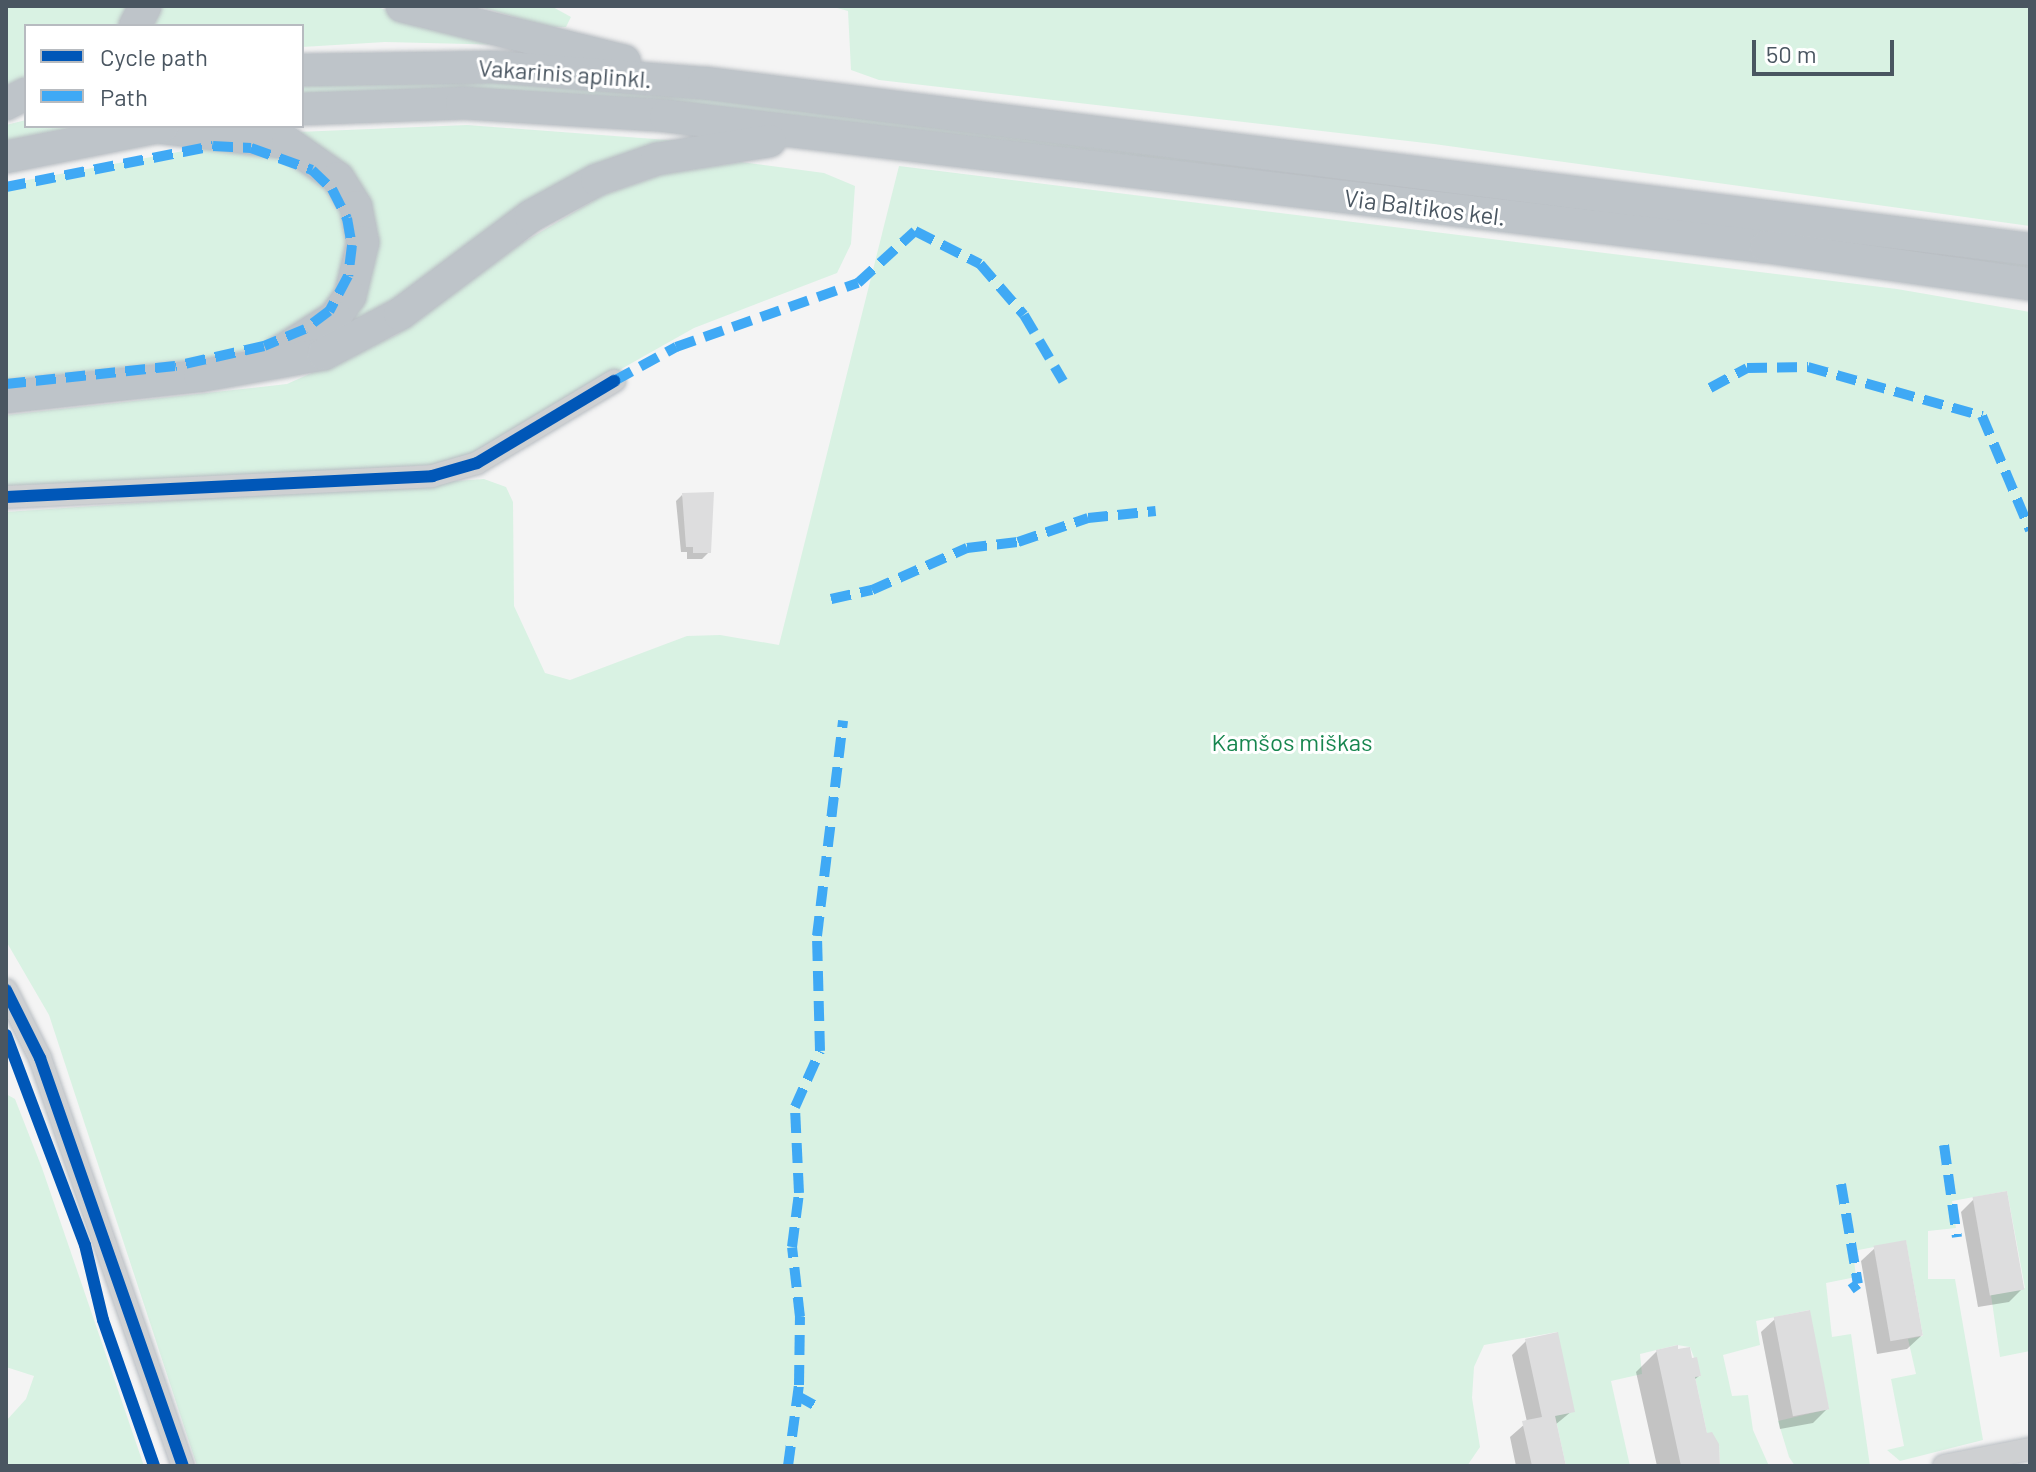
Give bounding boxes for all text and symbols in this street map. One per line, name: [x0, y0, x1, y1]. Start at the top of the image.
legend: [24, 24, 304, 128]
scale bar: [1756, 24, 1898, 74]
text: 50 m: [1766, 39, 1817, 68]
text: Cycle path: [100, 42, 208, 71]
street label: Vakarinis aplinkl.: [477, 53, 653, 93]
text: Path: [100, 82, 148, 111]
street label: Via Baltikos kel.: [1343, 183, 1507, 231]
park label: Kamšos miškas: [1211, 728, 1373, 756]

